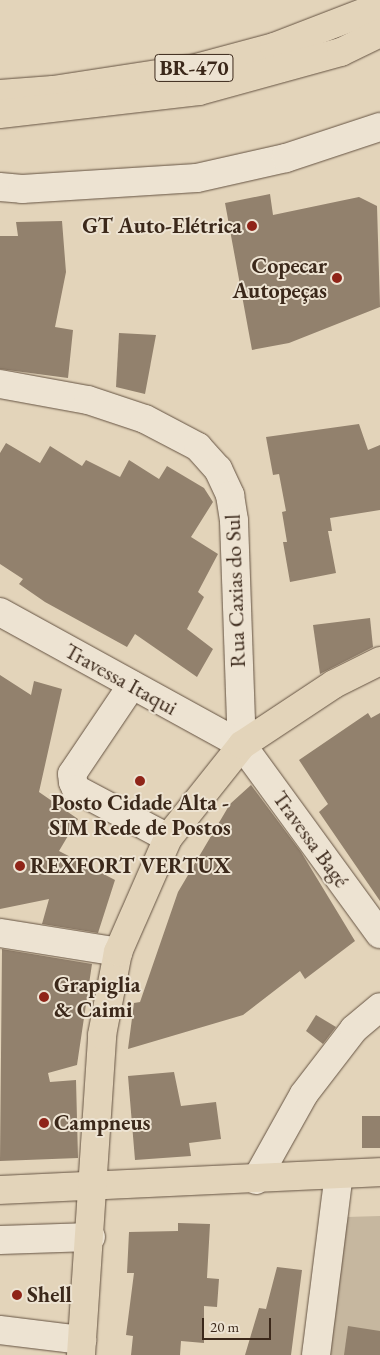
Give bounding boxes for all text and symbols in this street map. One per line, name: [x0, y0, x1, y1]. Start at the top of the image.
road number: BR-470: [154, 49, 234, 86]
place label: GT Auto-Elétrica: [82, 213, 242, 239]
marker: GT Auto-Elétrica: [246, 220, 258, 232]
place label: Copecar Autopeças: [232, 252, 327, 304]
marker: Copecar Autopeças: [331, 272, 343, 284]
street label: Rua Caxias do Sul: [219, 514, 251, 668]
street label: Travessa Itaqui: [60, 637, 182, 721]
marker: Posto Cidade Alta - SIM Rede de Postos: [134, 775, 146, 787]
street label: Travessa Bagé: [267, 785, 355, 893]
place label: Posto Cidade Alta - SIM Rede de Postos: [49, 789, 231, 840]
place label: REXFORT VERTUX: [30, 853, 231, 879]
marker: REXFORT VERTUX: [14, 860, 26, 872]
place label: Grapiglia & Caimi: [54, 971, 140, 1022]
marker: Grapiglia & Caimi: [38, 991, 50, 1003]
place label: Campneus: [54, 1110, 151, 1136]
marker: Campneus: [38, 1117, 50, 1129]
place label: Shell: [27, 1282, 72, 1308]
marker: Shell: [11, 1289, 23, 1301]
scale bar: [205, 1308, 274, 1340]
text: 20 m: [210, 1317, 239, 1336]

